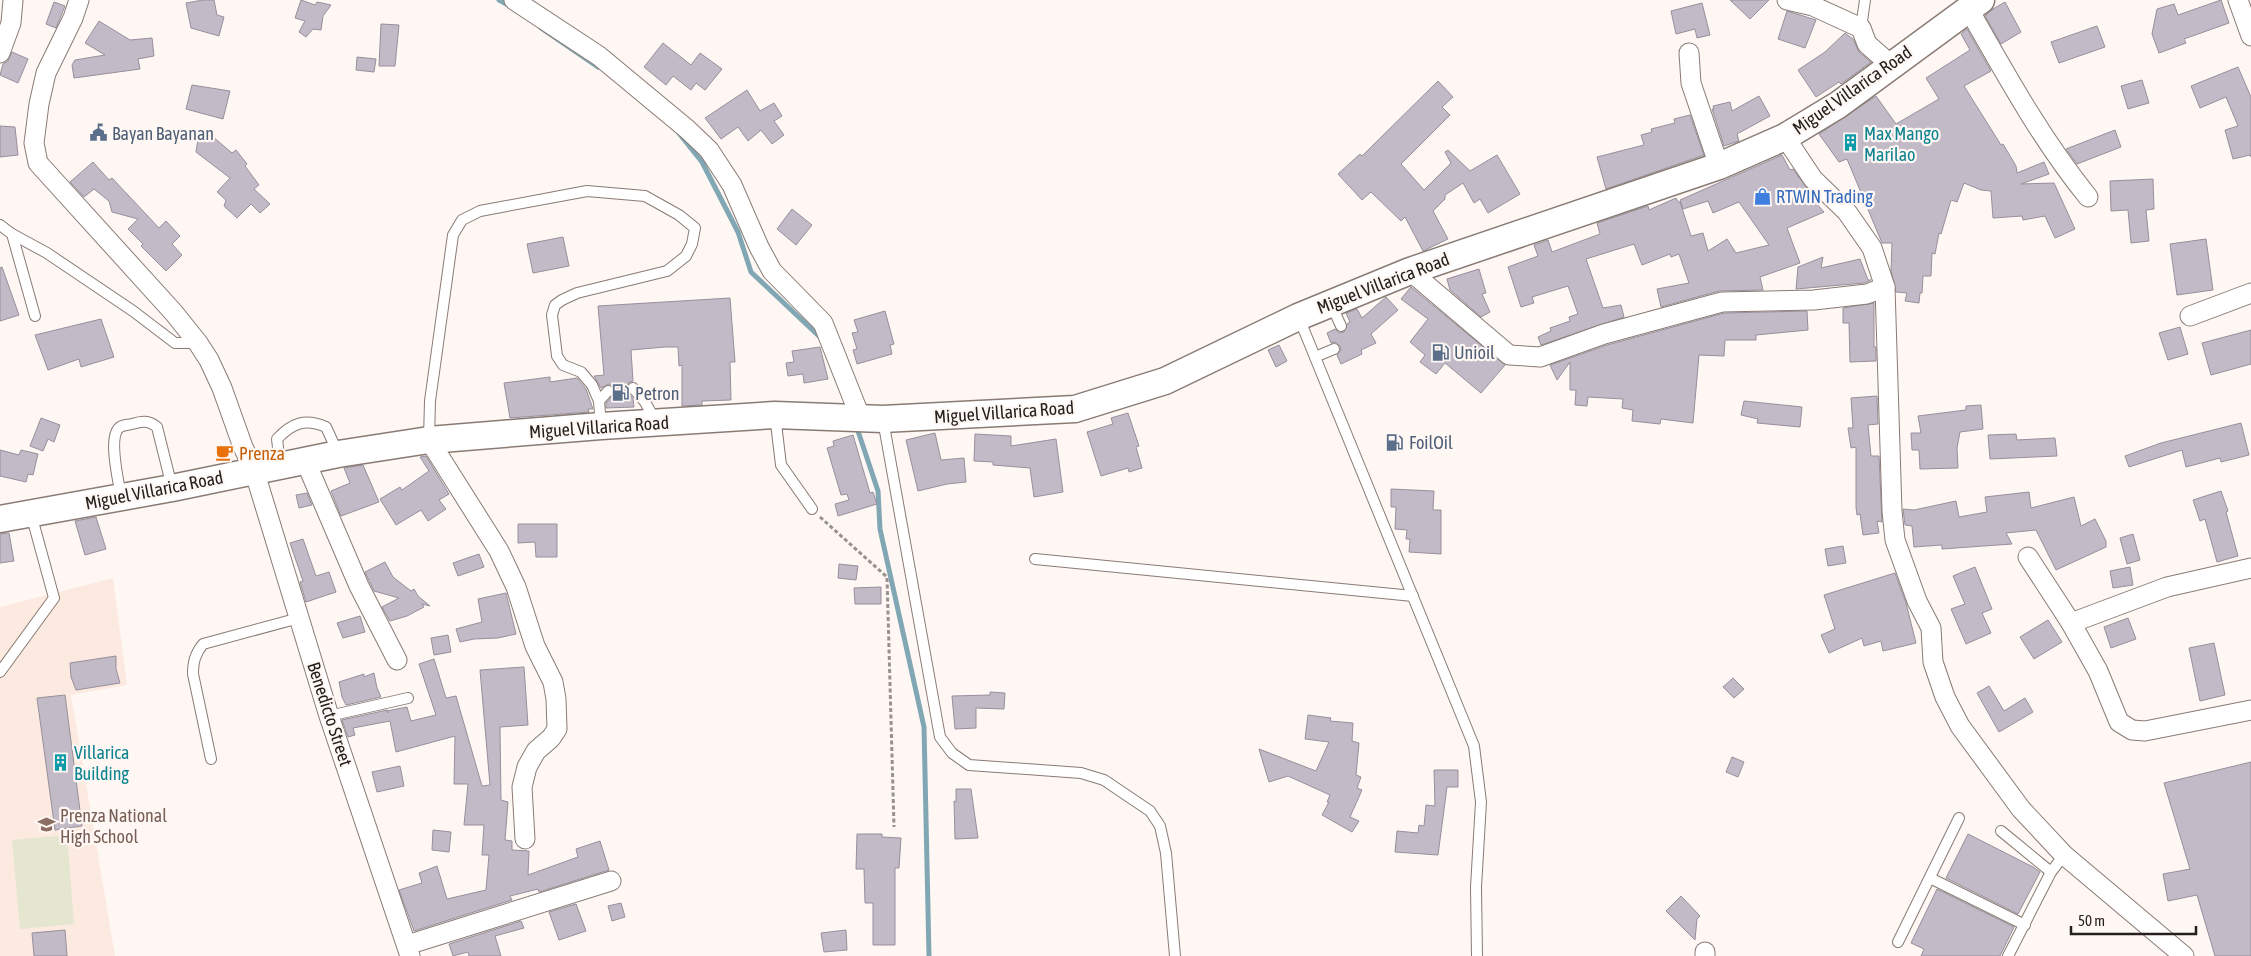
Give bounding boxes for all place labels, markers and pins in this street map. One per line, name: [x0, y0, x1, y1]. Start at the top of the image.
public building icon: Bayan Bayanan: [88, 123, 108, 143]
place label: Bayan Bayanan: [112, 123, 214, 144]
place label: Max Mango Marilao: [1864, 123, 1939, 165]
building icon: Max Mango Marilao: [1840, 133, 1860, 153]
shop icon: RTWIN Trading: [1752, 186, 1772, 206]
place label: RTWIN Trading: [1776, 186, 1873, 207]
fuel station icon: Unioil: [1430, 342, 1450, 362]
place label: Unioil: [1454, 342, 1495, 363]
fuel station icon: Petron: [611, 383, 631, 403]
place label: Petron: [635, 383, 680, 404]
fuel station icon: FoilOil: [1385, 432, 1405, 452]
place label: FoilOil: [1409, 432, 1453, 453]
cafe icon: Prenza: [215, 443, 235, 463]
place label: Prenza: [239, 443, 285, 464]
place label: Villarica Building: [74, 742, 129, 784]
building icon: Villarica Building: [50, 752, 70, 772]
place label: Prenza National High School: [60, 805, 167, 847]
school or university icon: Prenza National High School: [36, 815, 56, 835]

